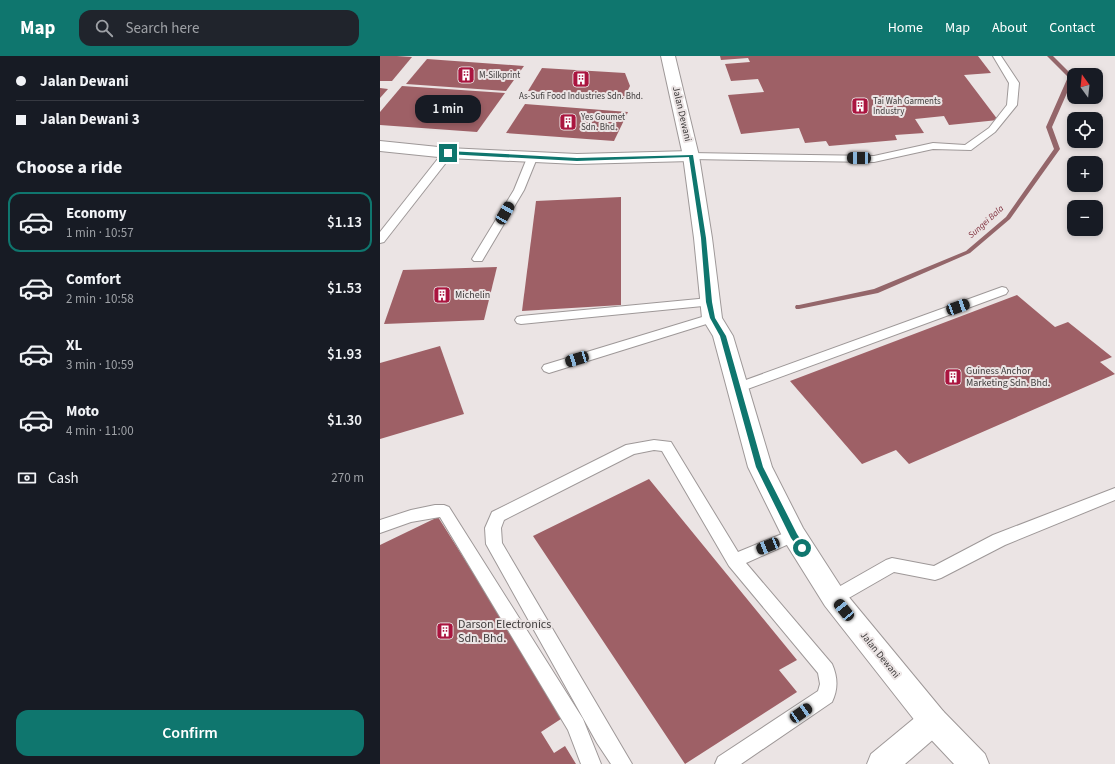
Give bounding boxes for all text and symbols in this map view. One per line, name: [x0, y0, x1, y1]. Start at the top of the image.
search box: [79, 10, 359, 46]
text: Map: [20, 15, 55, 42]
icon: search: [93, 17, 115, 39]
text: Search here: [125, 18, 199, 39]
text: Home: [888, 18, 923, 38]
text: Map: [945, 18, 970, 38]
text: About: [992, 18, 1027, 38]
text: Contact: [1049, 18, 1095, 38]
building icon: M-Silkprint: [456, 65, 476, 85]
north arrow: [1067, 68, 1103, 104]
map controls: [1067, 68, 1103, 236]
place label: M-Silkprint: [479, 69, 520, 82]
building icon: As-Sufi Food Industries Sdn. Bhd.: [571, 69, 591, 89]
text: Jalan Dewani: [40, 71, 129, 92]
street label: Jalan Dewani: [669, 85, 695, 143]
place label: As-Sufi Food Industries Sdn. Bhd.: [519, 90, 643, 103]
callout: 1 min: [415, 95, 481, 123]
place label: Tai Wah Garments Industry: [873, 95, 941, 118]
building icon: Tai Wah Garments Industry: [850, 96, 870, 116]
text: 1 min: [433, 100, 463, 118]
text: Jalan Dewani 3: [40, 109, 140, 130]
place label: Yes Goumet Sdn. Bhd.: [580, 111, 625, 134]
building icon: Yes Goumet Sdn. Bhd.: [558, 112, 578, 132]
button: locate: [1067, 112, 1103, 148]
route end: [439, 144, 457, 162]
car: [847, 152, 871, 164]
text: Choose a ride: [16, 155, 122, 180]
button: +: [1067, 156, 1103, 192]
car: [494, 200, 516, 226]
button: −: [1067, 200, 1103, 236]
water label: Sungei Bala: [965, 202, 1007, 242]
text: Economy: [66, 203, 127, 224]
icon: car: [18, 204, 54, 240]
text: $1.13: [327, 212, 362, 233]
text: 1 min · 10:57: [66, 224, 134, 242]
text: Comfort: [66, 269, 121, 290]
icon: car: [18, 270, 54, 306]
text: $1.53: [327, 278, 362, 299]
building icon: Michelin: [432, 285, 452, 305]
place label: Michelin: [455, 288, 490, 302]
text: 2 min · 10:58: [66, 290, 134, 308]
car: [945, 297, 971, 317]
text: XL: [66, 335, 82, 356]
icon: car: [18, 336, 54, 372]
text: $1.93: [327, 344, 362, 365]
car: [564, 350, 590, 368]
text: 3 min · 10:59: [66, 356, 134, 374]
place label: Guiness Anchor Marketing Sdn. Bhd.: [966, 364, 1050, 390]
building icon: Guiness Anchor Marketing Sdn. Bhd.: [943, 367, 963, 387]
text: Moto: [66, 401, 99, 422]
icon: car: [18, 402, 54, 438]
text: $1.30: [327, 410, 362, 431]
text: 4 min · 11:00: [66, 422, 134, 440]
icon: cash: [16, 467, 38, 489]
text: Cash: [48, 468, 79, 489]
text: 270 m: [331, 469, 364, 487]
car: [755, 536, 781, 556]
route start: [793, 539, 811, 557]
car: [832, 597, 856, 623]
place label: Darson Electronics Sdn. Bhd.: [458, 616, 551, 647]
building icon: Darson Electronics Sdn. Bhd.: [435, 621, 455, 641]
street label: Jalan Dewani: [857, 629, 903, 681]
car: [788, 701, 814, 725]
button: Confirm: [16, 710, 364, 756]

